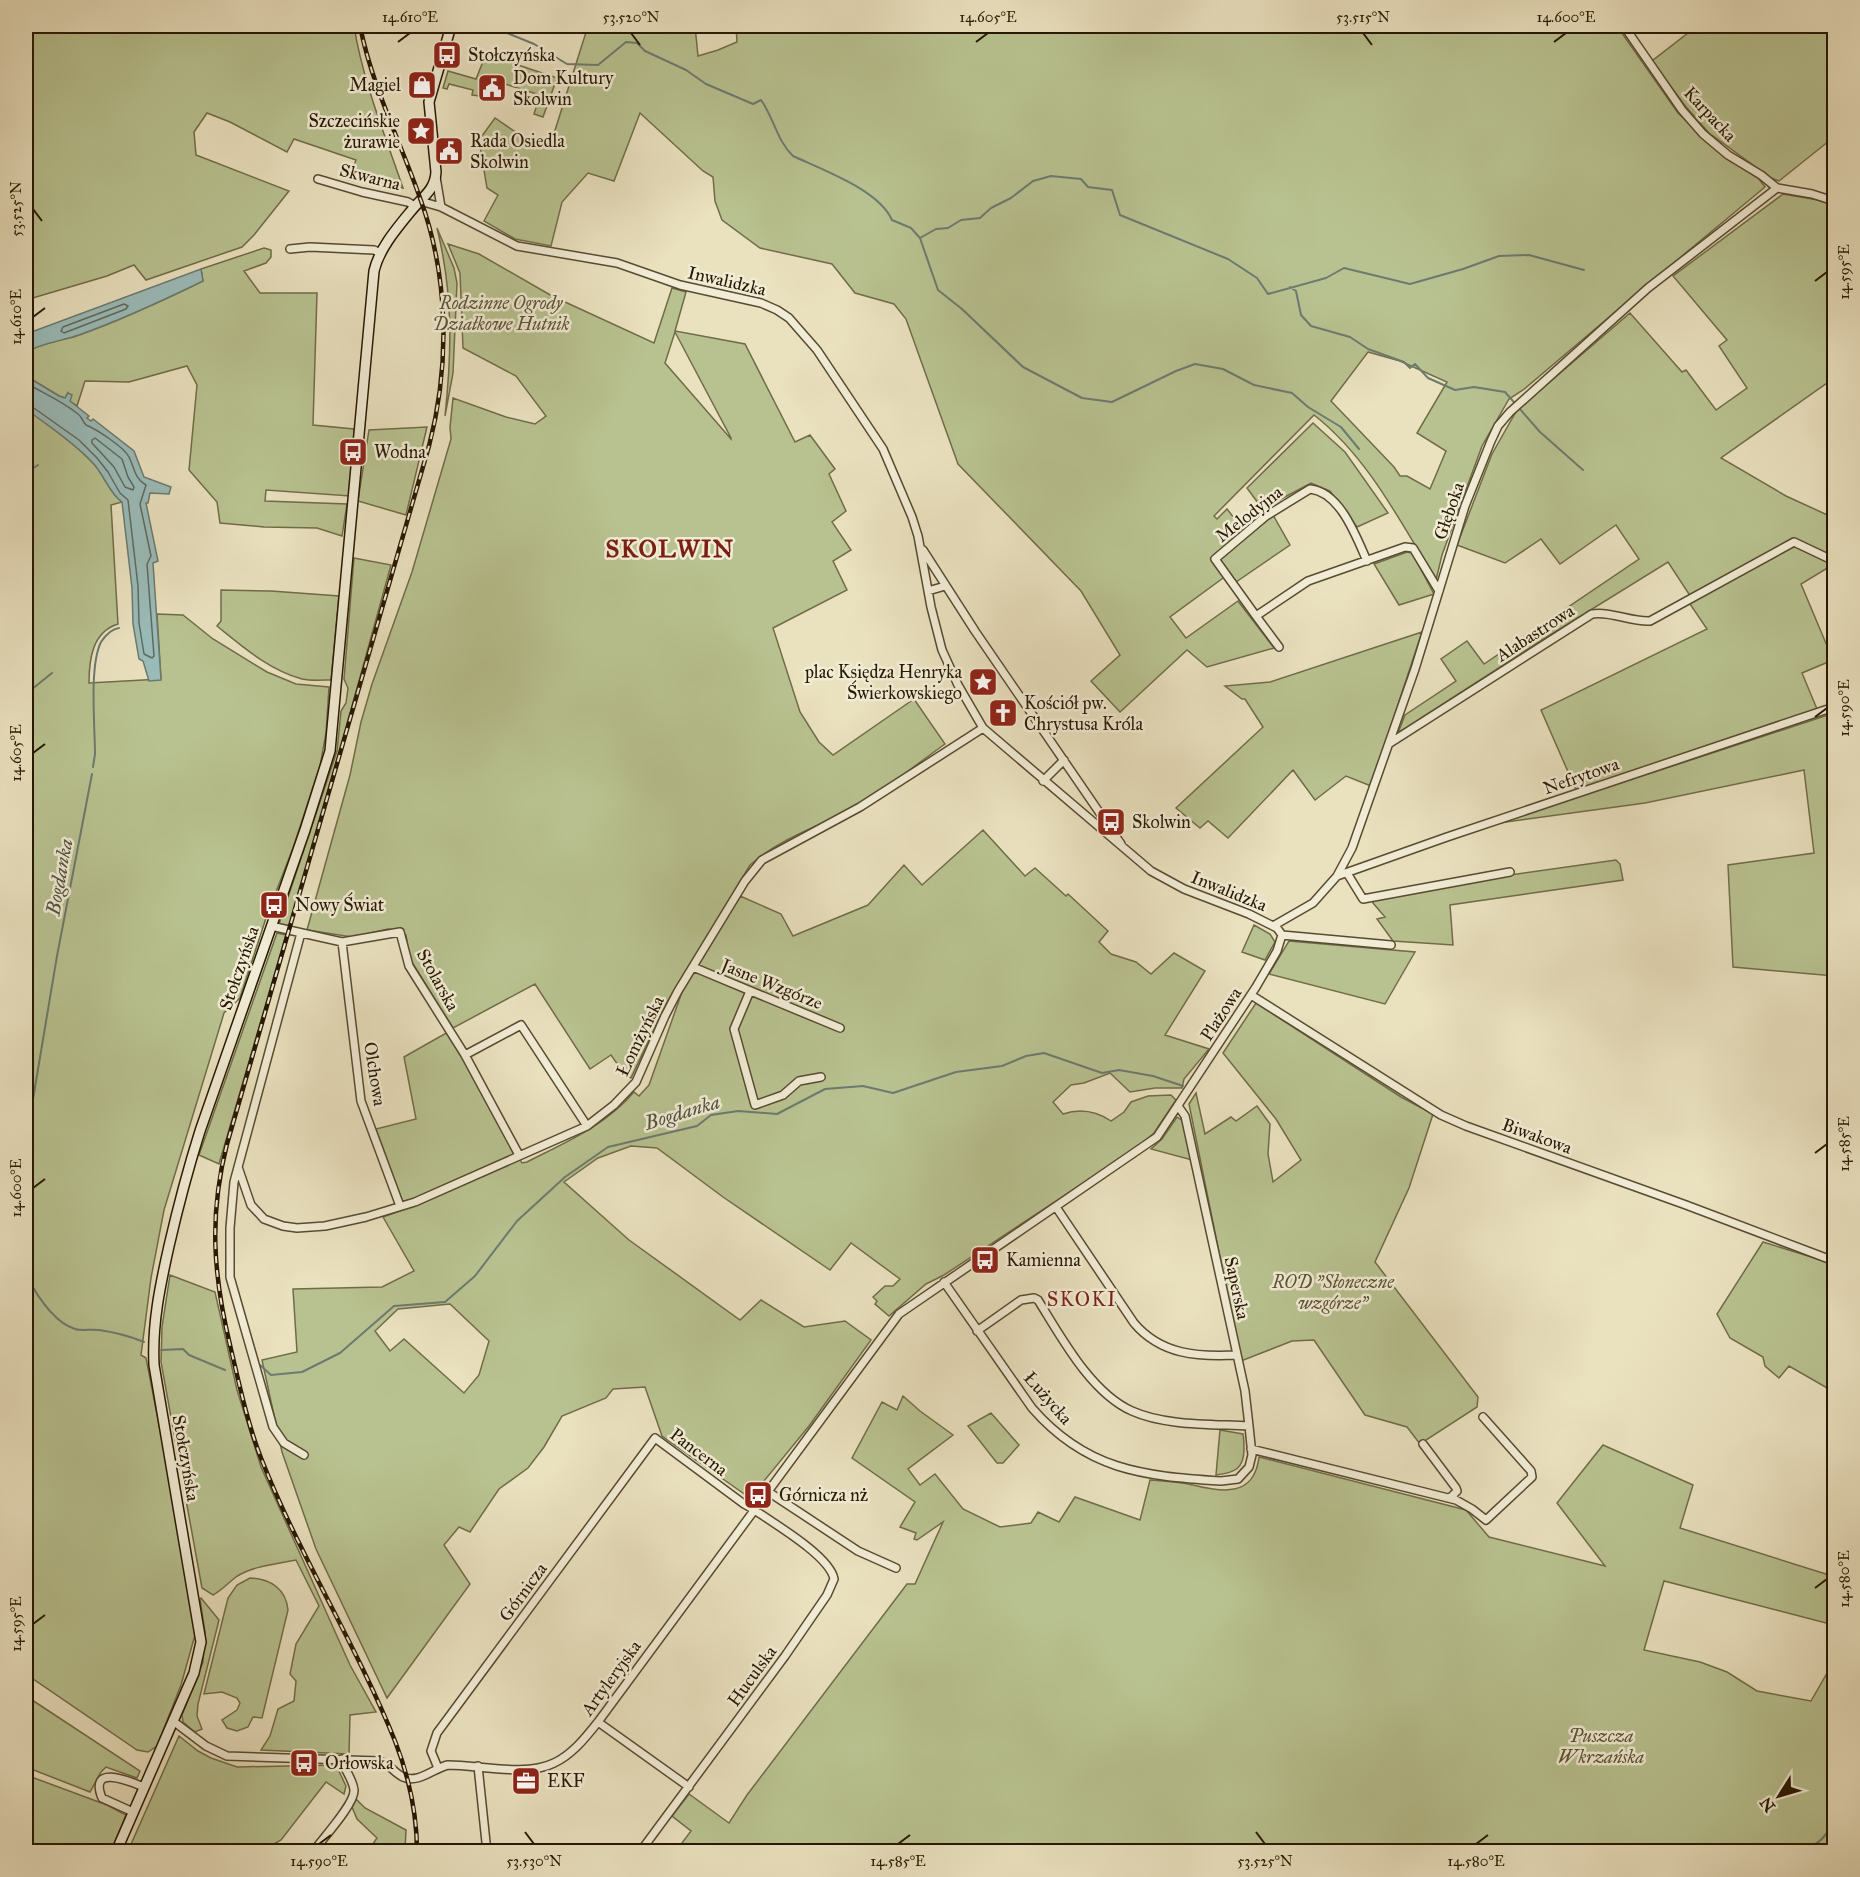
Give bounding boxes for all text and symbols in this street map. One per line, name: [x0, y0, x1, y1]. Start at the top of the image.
text: 14.610°E: [382, 8, 438, 26]
text: 53.520°N: [602, 8, 660, 26]
text: 14.605°E: [959, 8, 1017, 26]
text: 53.515°N: [1336, 8, 1390, 26]
text: 14.600°E: [1536, 8, 1596, 26]
bus stop icon: Stołczyńska: [431, 39, 463, 71]
place label: Stołczyńska: [468, 44, 556, 66]
place label: Dom Kultury Skolwin: [513, 67, 614, 110]
shop icon: Magiel: [406, 69, 438, 101]
public building icon: Dom Kultury Skolwin: [476, 72, 508, 104]
place label: Magiel: [349, 74, 401, 97]
street label: Karpacka: [1679, 82, 1741, 146]
place label: Szczecińskie żurawie: [308, 110, 400, 153]
place icon: Szczecińskie żurawie: [405, 115, 437, 147]
place label: Rada Osiedla Skolwin: [470, 130, 565, 173]
public building icon: Rada Osiedla Skolwin: [433, 135, 465, 167]
street label: Skwarna: [337, 159, 403, 195]
text: 53.525°N: [7, 181, 25, 237]
text: 14.595°E: [1835, 244, 1853, 300]
street label: Inwalidzka: [686, 261, 769, 301]
text: 14.610°E: [7, 289, 25, 345]
park label: Rodzinne Ogrody Działkowe Hutnik: [432, 292, 570, 335]
bus stop icon: Wodna: [337, 436, 369, 468]
place label: Wodna: [374, 441, 426, 463]
street label: Głęboka: [1429, 479, 1469, 543]
street label: Melodyjna: [1211, 481, 1287, 547]
district label: SKOLWIN: [605, 534, 735, 564]
street label: Alabastrowa: [1491, 599, 1579, 667]
place label: plac Księdza Henryka Świerkowskiego: [804, 661, 962, 705]
place icon: plac Księdza Henryka Świerkowskiego: [967, 666, 999, 698]
text: 14.590°E: [1835, 679, 1853, 737]
place label: Kościół pw. Chrystusa Króla: [1024, 692, 1143, 735]
church icon: Kościół pw. Chrystusa Króla: [987, 697, 1019, 729]
text: 14.605°E: [7, 724, 25, 782]
street label: Nefrytowa: [1540, 753, 1622, 799]
bus stop icon: Skolwin: [1095, 806, 1127, 838]
place label: Skolwin: [1132, 811, 1191, 833]
water label: Bogdanka: [40, 837, 78, 918]
street label: Inwalidzka: [1188, 866, 1270, 916]
bus stop icon: Nowy Świat: [258, 889, 290, 921]
place label: Nowy Świat: [295, 892, 385, 916]
street label: Stołczyńska: [214, 923, 264, 1013]
street label: Stolarska: [412, 945, 464, 1015]
street label: Jasne Wzgórze: [716, 953, 826, 1015]
street label: Plażowa: [1196, 983, 1247, 1045]
street label: Łomżyńska: [611, 992, 669, 1080]
street label: Olchowa: [359, 1040, 391, 1108]
water label: Bogdanka: [641, 1089, 722, 1135]
street label: Biwakowa: [1499, 1113, 1575, 1159]
text: 14.585°E: [1835, 1116, 1853, 1172]
text: 14.600°E: [7, 1158, 25, 1218]
bus stop icon: Kamienna: [969, 1244, 1001, 1276]
place label: Kamienna: [1006, 1249, 1081, 1271]
street label: Saperska: [1220, 1255, 1254, 1322]
park label: ROD "Słoneczne wzgórze": [1271, 1271, 1395, 1314]
district label: SKOKI: [1047, 1287, 1117, 1311]
street label: Łużycka: [1019, 1367, 1077, 1429]
street label: Stołczyńska: [168, 1413, 204, 1503]
street label: Pancerna: [666, 1423, 732, 1481]
bus stop icon: Górnicza nż: [742, 1479, 774, 1511]
place label: Górnicza nż: [779, 1484, 868, 1506]
text: 14.580°E: [1835, 1550, 1853, 1608]
street label: Górnicza: [494, 1558, 552, 1626]
text: 14.595°E: [7, 1596, 25, 1652]
street label: Artyleryjska: [576, 1636, 646, 1721]
street label: Huculska: [723, 1641, 782, 1711]
park label: Puszcza Wkrzańska: [1558, 1725, 1645, 1768]
bus stop icon: Orłowska: [288, 1747, 320, 1779]
place label: Orłowska: [325, 1752, 394, 1774]
office icon: EKF: [510, 1765, 542, 1797]
north arrow: [1749, 1766, 1809, 1826]
place label: EKF: [547, 1770, 585, 1792]
text: N: [1755, 1793, 1779, 1816]
text: 14.590°E: [290, 1852, 348, 1870]
text: 53.530°N: [506, 1852, 562, 1870]
text: 14.585°E: [870, 1852, 926, 1870]
text: 53.525°N: [1237, 1852, 1293, 1870]
text: 14.580°E: [1447, 1852, 1505, 1870]

